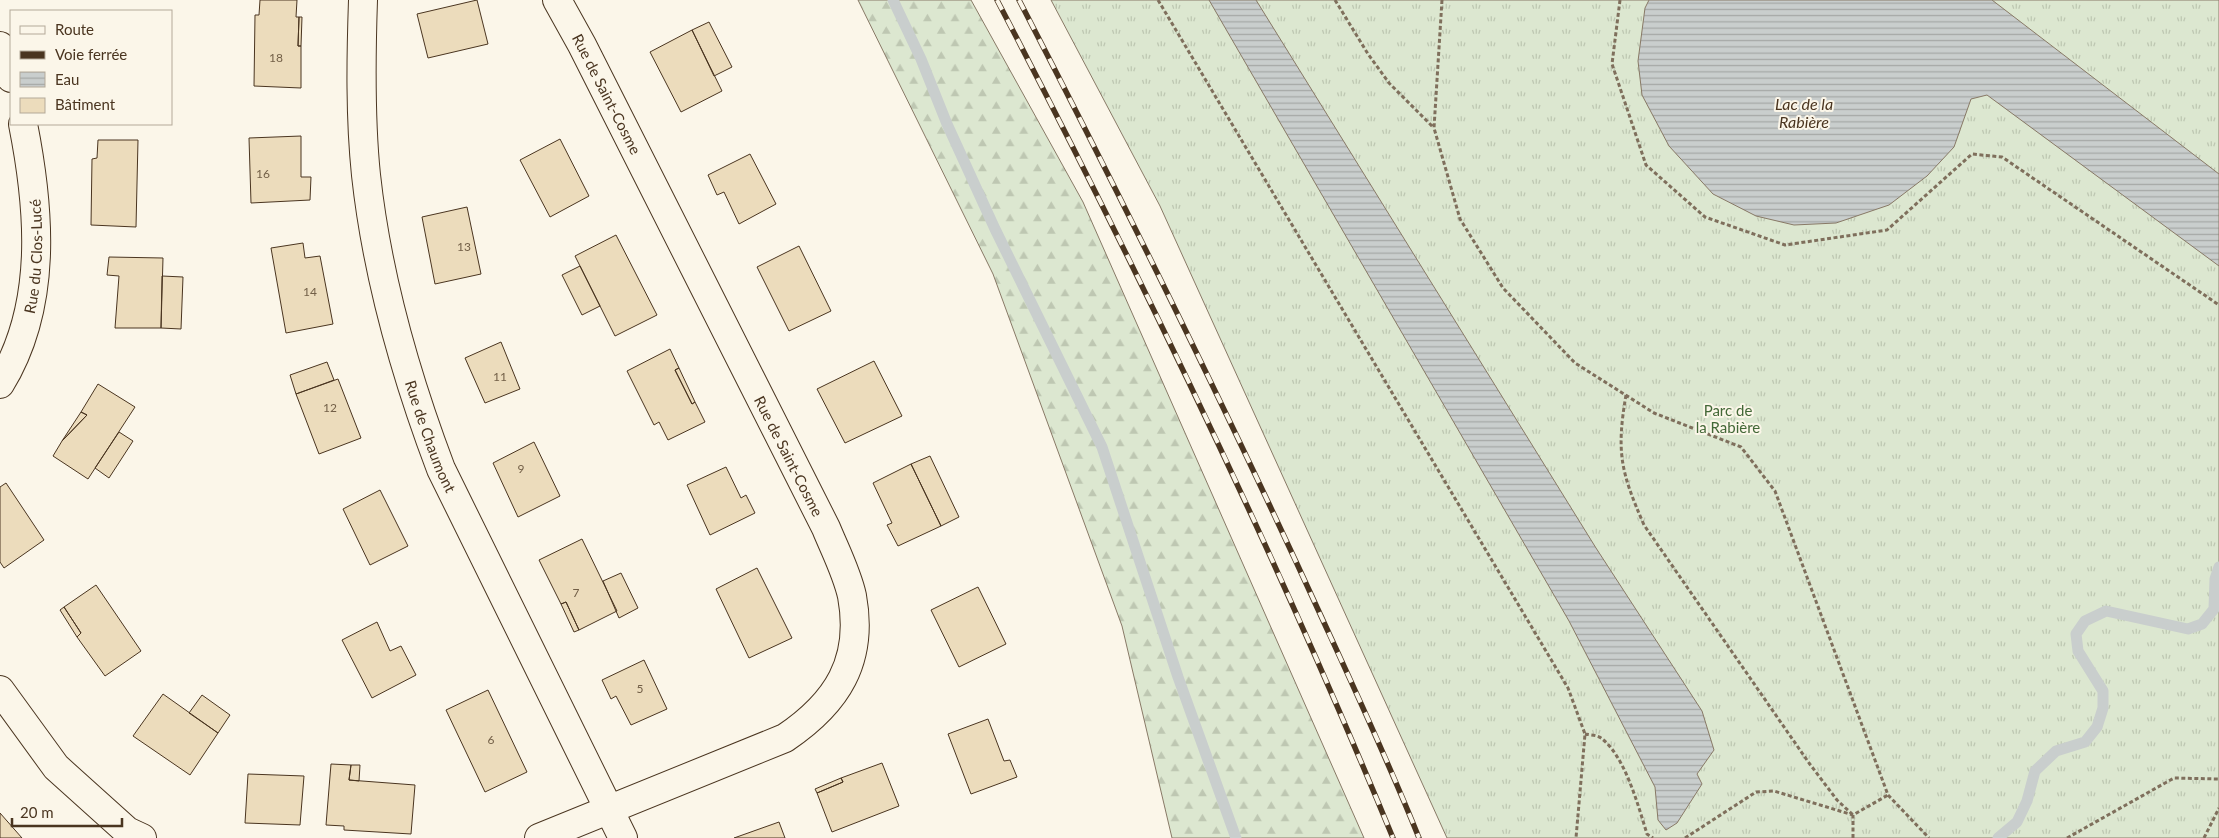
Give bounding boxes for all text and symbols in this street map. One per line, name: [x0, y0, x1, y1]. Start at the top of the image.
legend: [10, 10, 172, 125]
text: Route: [55, 20, 94, 38]
street label: Rue de Saint-Cosme: [569, 31, 645, 157]
text: Voie ferrée: [55, 45, 127, 63]
house number: 18: [269, 50, 283, 65]
text: Eau: [55, 70, 79, 88]
water label: Lac de la Rabière: [1775, 94, 1833, 131]
text: Bâtiment: [55, 95, 116, 113]
house number: 16: [256, 166, 270, 181]
street label: Rue du Clos-Lucé: [20, 198, 45, 315]
house number: 13: [457, 239, 471, 254]
house number: 14: [303, 284, 317, 299]
house number: 11: [493, 369, 507, 384]
street label: Rue de Chaumont: [402, 378, 460, 496]
street label: Rue de Saint-Cosme: [751, 393, 827, 519]
house number: 12: [323, 400, 337, 415]
park label: Parc de la Rabière: [1696, 401, 1760, 436]
house number: 9: [518, 461, 525, 476]
house number: 7: [573, 585, 580, 600]
house number: 5: [637, 681, 644, 696]
house number: 6: [488, 732, 495, 747]
scale bar: [12, 796, 122, 828]
text: 20 m: [20, 803, 54, 821]

